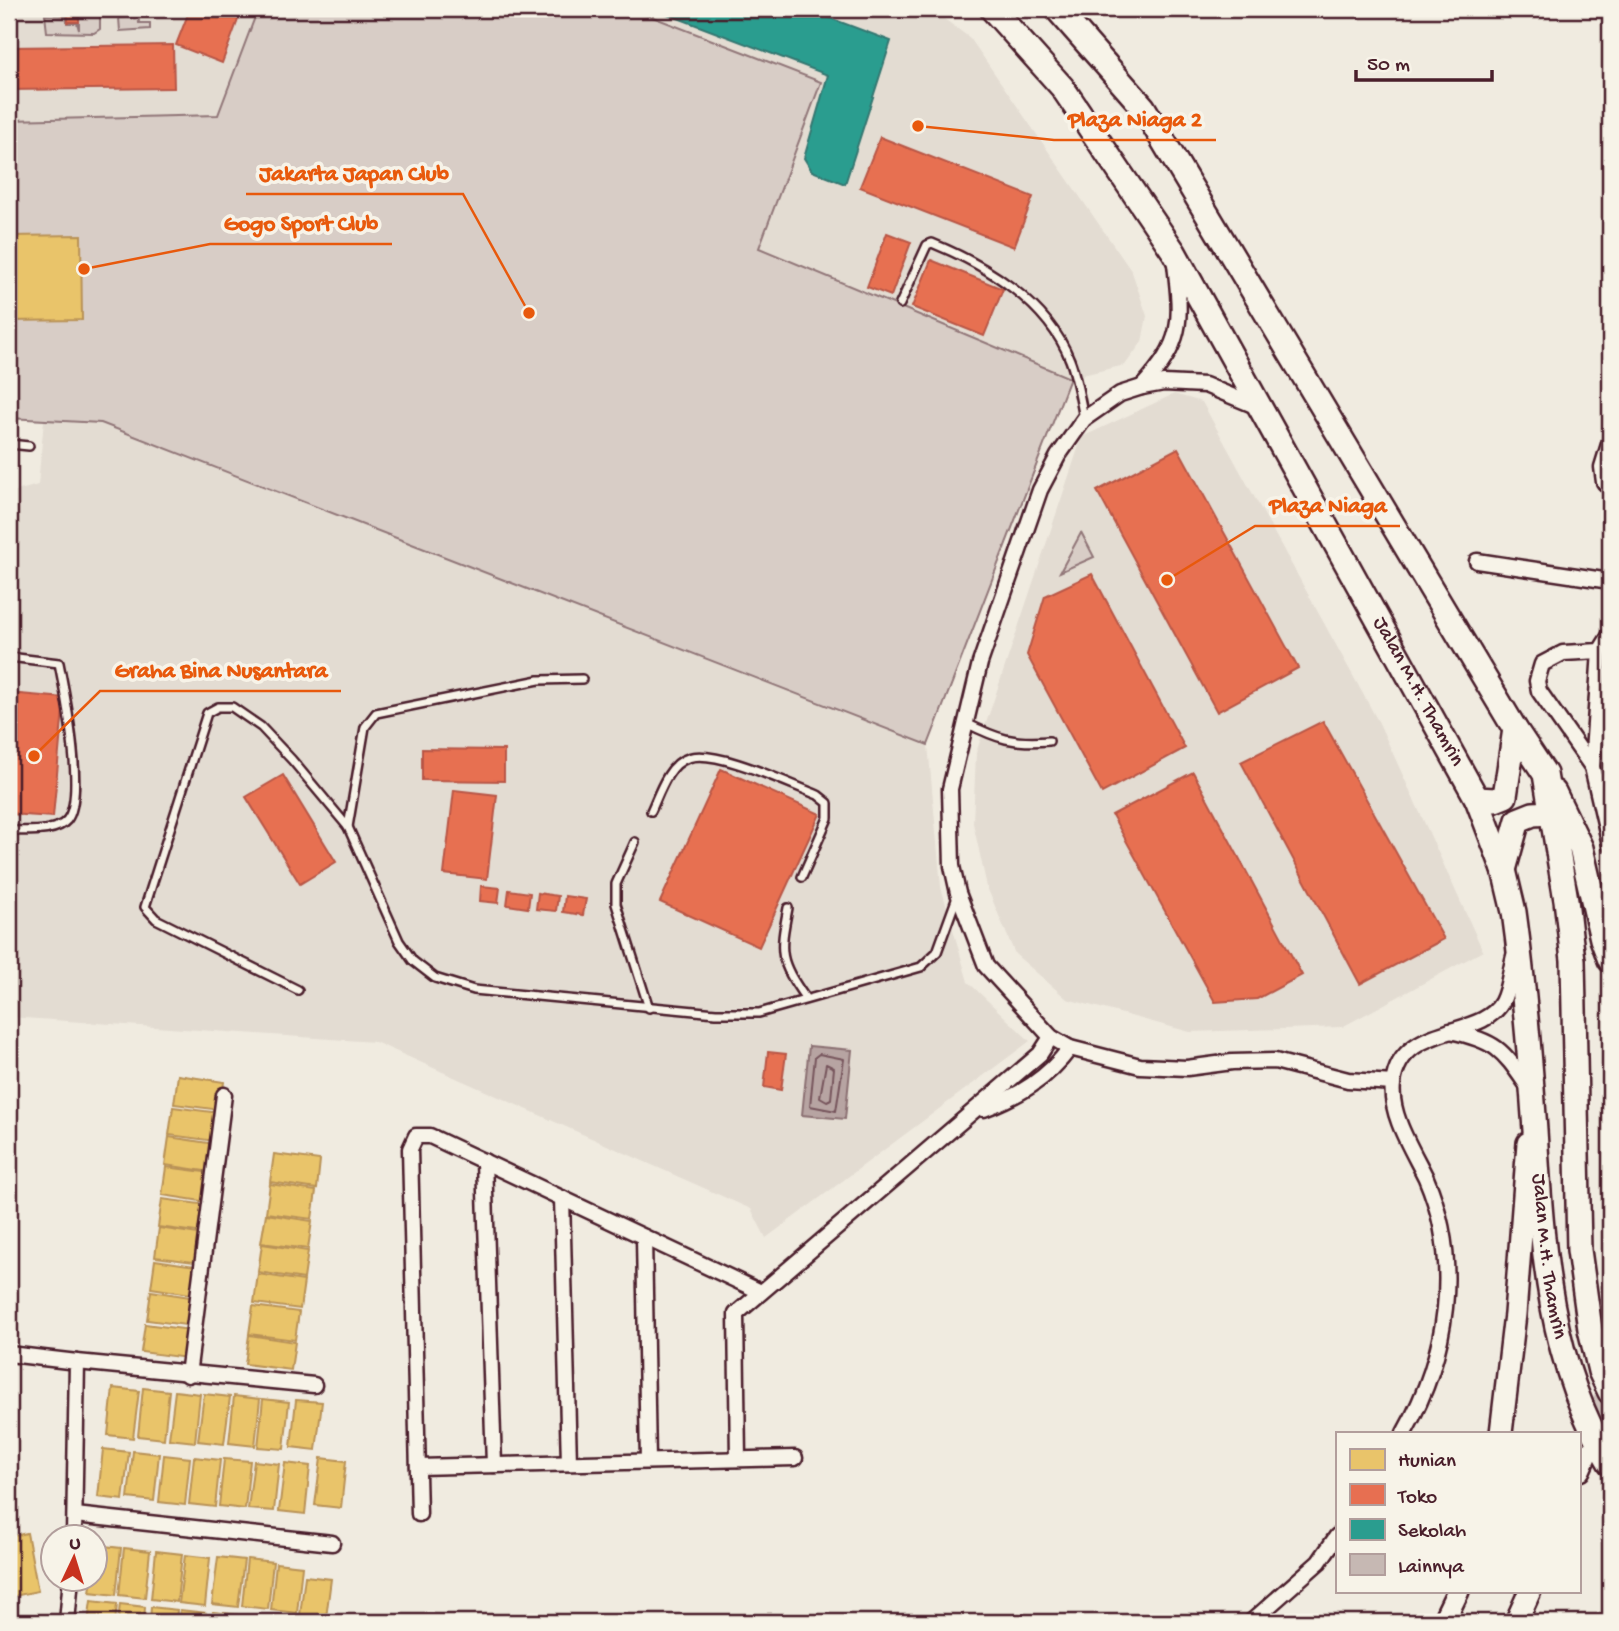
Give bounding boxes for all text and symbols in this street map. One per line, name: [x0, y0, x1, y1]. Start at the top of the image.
scale bar: [1356, 38, 1493, 82]
text: 50 m: [1367, 54, 1410, 79]
callout: Plaza Niaga 2: [1054, 96, 1216, 140]
text: Plaza Niaga 2: [1066, 108, 1203, 135]
callout: Jakarta Japan Club: [246, 150, 463, 194]
text: Jakarta Japan Club: [258, 162, 450, 189]
callout: Gogo Sport Club: [210, 200, 392, 244]
text: Gogo Sport Club: [224, 212, 379, 239]
callout: Plaza Niaga: [1255, 482, 1400, 526]
text: Plaza Niaga: [1267, 494, 1388, 521]
street label: Jalan M.H. Thamrin: [1366, 613, 1469, 771]
callout: Graha Bina Nusantara: [100, 647, 341, 691]
text: Graha Bina Nusantara: [115, 659, 329, 686]
street label: Jalan M.H. Thamrin: [1525, 1173, 1572, 1342]
legend: [1336, 1432, 1580, 1592]
text: Hunian: [1398, 1450, 1456, 1475]
text: Toko: [1397, 1486, 1437, 1511]
text: Sekolah: [1398, 1520, 1466, 1545]
north arrow: [38, 1522, 108, 1592]
text: U: [69, 1533, 81, 1556]
text: Lainnya: [1398, 1556, 1465, 1581]

